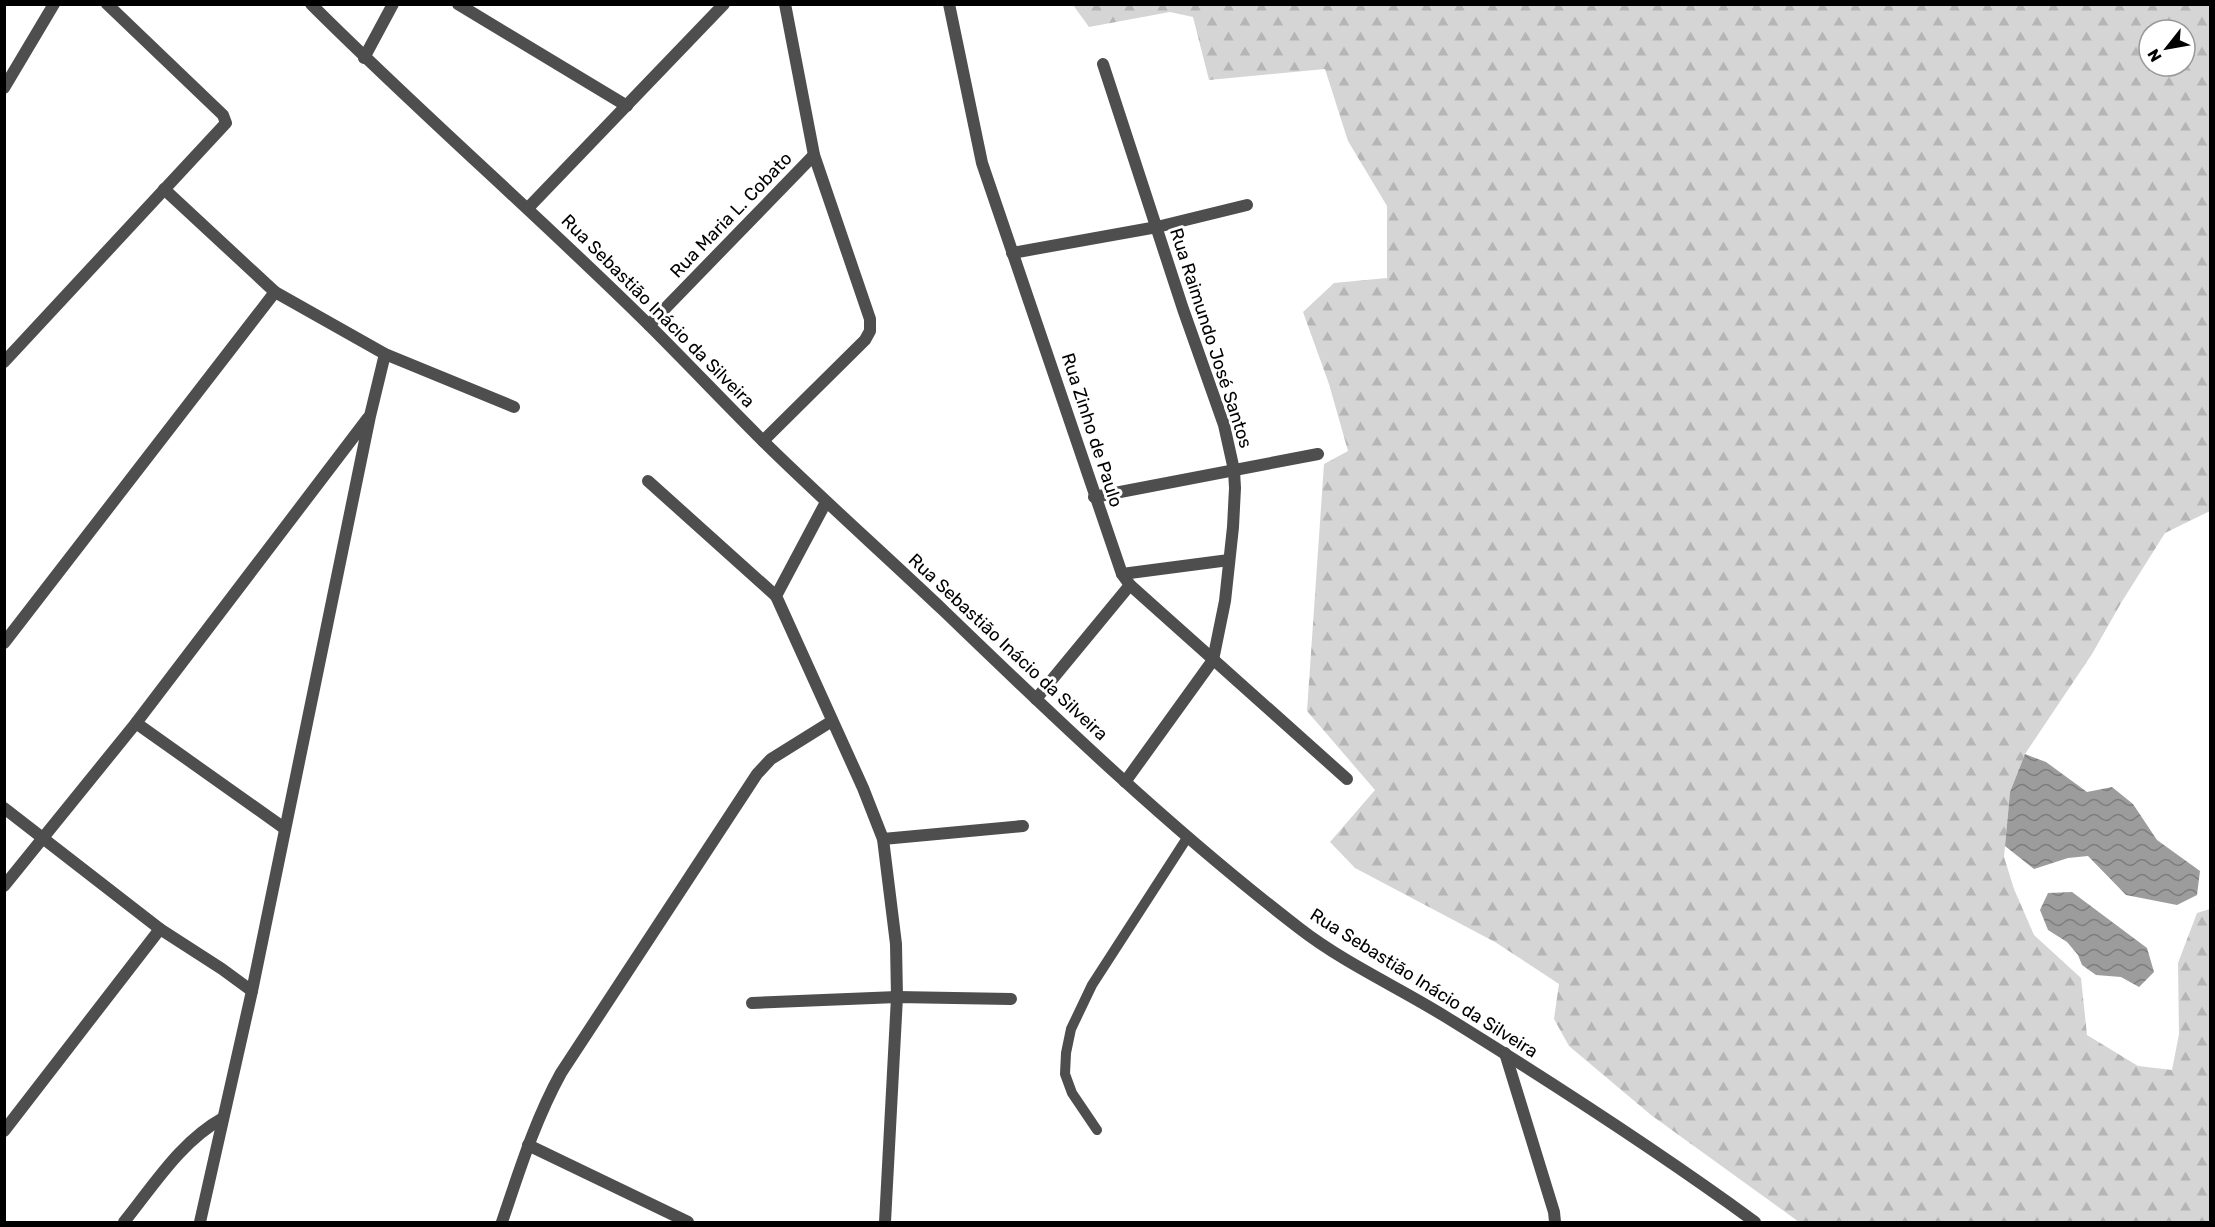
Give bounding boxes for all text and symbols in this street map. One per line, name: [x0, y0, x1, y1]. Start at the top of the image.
north arrow: [2137, 18, 2197, 78]
text: N: [2143, 46, 2166, 65]
street label: Rua Maria L. Cobato: [665, 148, 797, 282]
street label: Rua Sebastião Inácio da Silveira: [557, 210, 759, 412]
street label: Rua Raimundo José Santos: [1165, 225, 1257, 451]
street label: Rua Zinho de Paulo: [1057, 350, 1127, 510]
street label: Rua Sebastião Inácio da Silveira: [904, 549, 1112, 745]
street label: Rua Sebastião Inácio da Silveira: [1306, 904, 1542, 1062]

